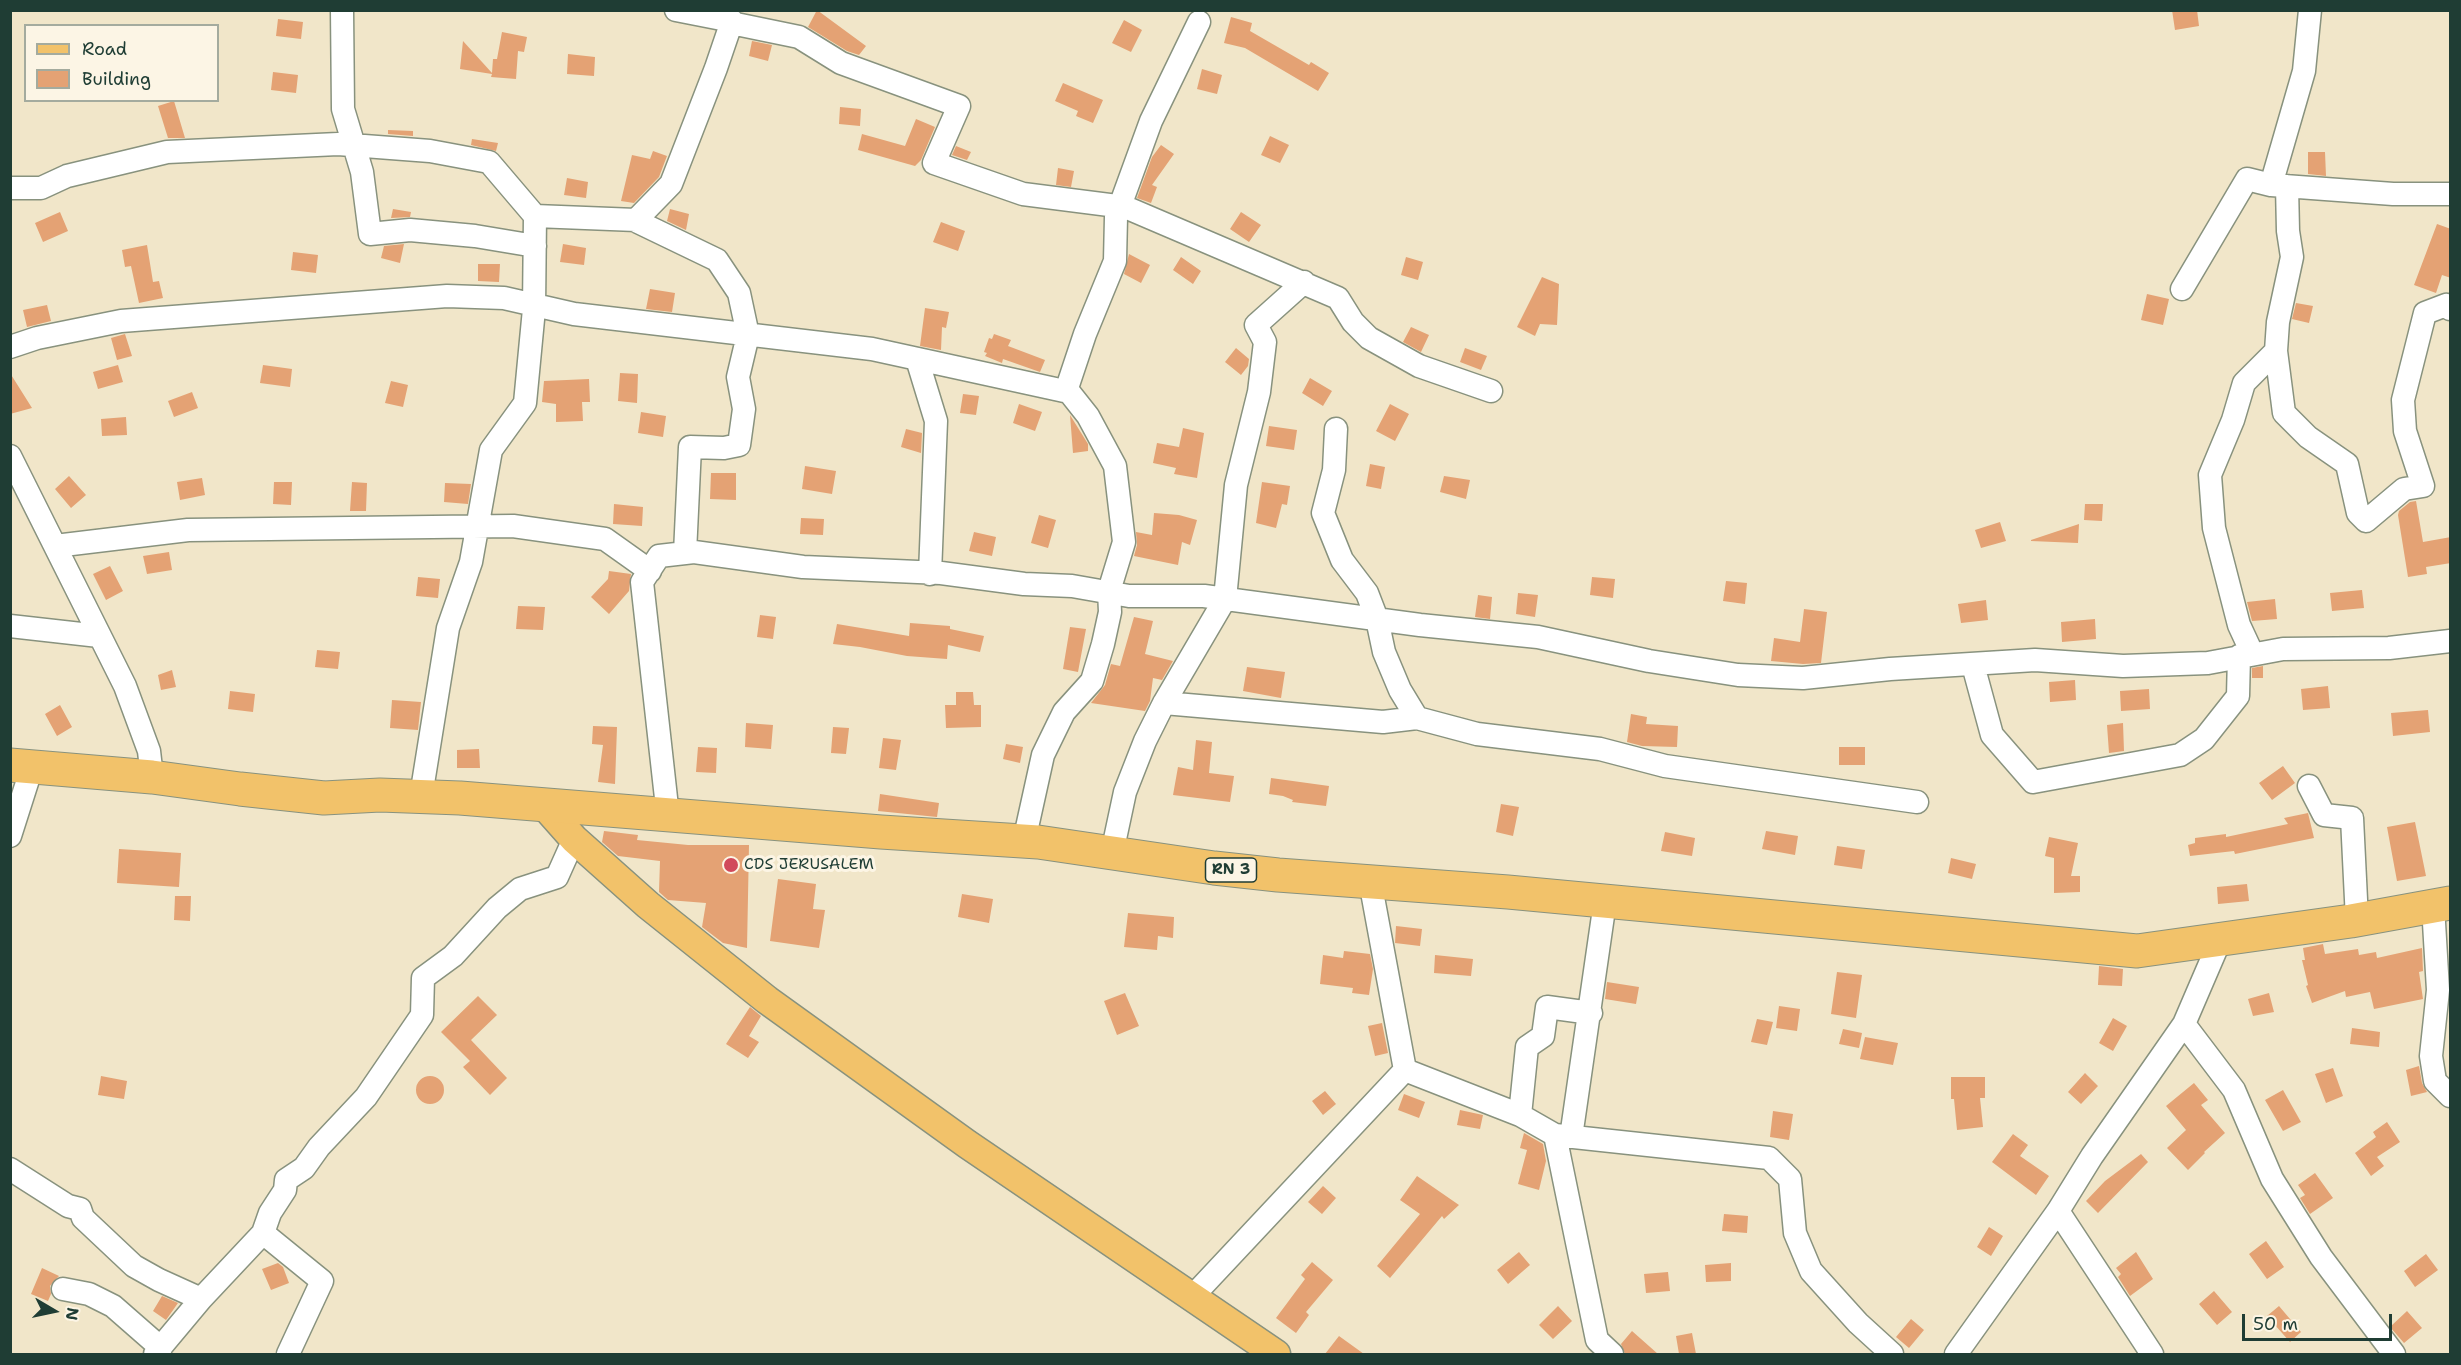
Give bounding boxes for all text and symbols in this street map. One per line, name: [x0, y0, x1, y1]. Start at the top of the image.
legend: [24, 24, 219, 102]
text: Road: [82, 37, 127, 61]
text: Building: [82, 67, 151, 91]
place label: CDS JERUSALEM: [744, 855, 874, 875]
marker: CDS JERUSALEM: [722, 856, 740, 874]
road number: RN 3: [1206, 858, 1256, 882]
north arrow: [24, 1281, 84, 1341]
scale bar: [2245, 1302, 2395, 1340]
text: N: [61, 1306, 84, 1322]
text: 50 m: [2253, 1312, 2298, 1336]

